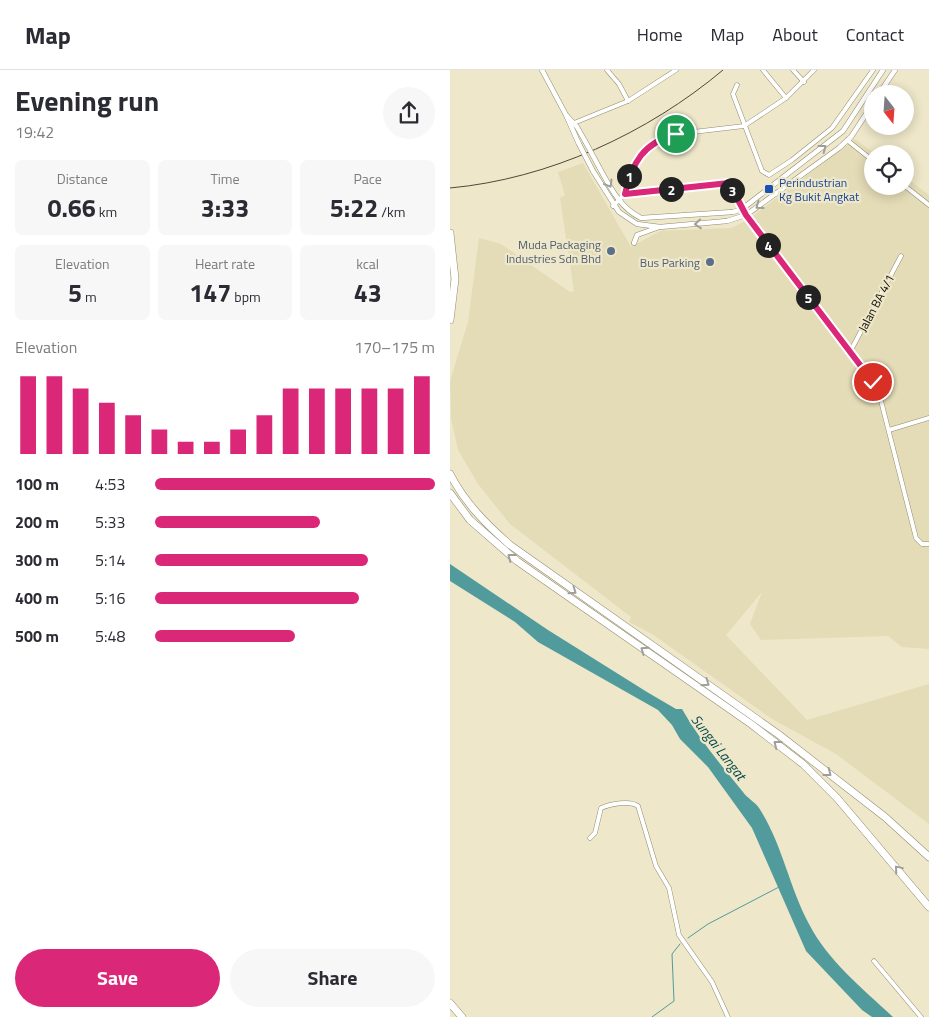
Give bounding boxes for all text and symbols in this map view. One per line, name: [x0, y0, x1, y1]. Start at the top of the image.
text: Map: [25, 17, 71, 53]
text: Home: [637, 21, 683, 48]
text: Map: [711, 21, 744, 48]
text: About: [772, 21, 818, 48]
text: Contact: [846, 21, 904, 48]
text: Evening run: [15, 79, 159, 122]
north arrow: [864, 85, 914, 135]
map controls: [864, 85, 914, 195]
button: share: [383, 87, 435, 139]
pin: [655, 113, 697, 155]
text: 19:42: [15, 120, 54, 144]
icon: arrive: [662, 120, 690, 148]
one-way arrow: [817, 145, 827, 154]
button: locate: [864, 145, 914, 195]
pin: 1: [616, 164, 642, 188]
text: 1: [626, 166, 633, 187]
text: Distance: [57, 168, 108, 189]
text: Time: [210, 168, 240, 189]
text: Pace: [353, 168, 382, 189]
place label: Perindustrian Kg Bukit Angkat: [779, 173, 860, 206]
pin: 2: [658, 176, 684, 202]
pin: 3: [720, 178, 744, 202]
one-way arrow: [603, 179, 613, 188]
text: 2: [668, 179, 675, 200]
text: 3: [729, 180, 736, 201]
marker: Perindustrian Kg Bukit Angkat: [763, 183, 775, 195]
text: 0.66: [47, 189, 96, 227]
text: 3:33: [201, 189, 249, 227]
text: 5:22: [330, 189, 378, 227]
one-way arrow: [755, 200, 765, 209]
text: km: [96, 201, 117, 222]
text: /km: [378, 201, 406, 222]
one-way arrow: [694, 218, 702, 229]
pin: 4: [756, 232, 780, 258]
place label: Muda Packaging Industries Sdn Bhd: [506, 235, 601, 268]
text: 4: [765, 235, 772, 256]
marker: Muda Packaging Industries Sdn Bhd: [605, 245, 617, 257]
text: Elevation: [55, 253, 110, 274]
text: Heart rate: [195, 253, 255, 274]
text: kcal: [356, 253, 379, 274]
place label: Bus Parking: [640, 253, 700, 272]
marker: Bus Parking: [704, 256, 716, 268]
street label: Jalan BA 4/1: [853, 271, 899, 335]
text: 5: [68, 274, 82, 312]
text: 147: [189, 274, 231, 312]
text: 43: [354, 274, 382, 312]
pin: 5: [796, 284, 820, 310]
text: m: [82, 286, 97, 307]
text: bpm: [231, 286, 261, 307]
text: 5: [805, 287, 812, 308]
text: Elevation: [15, 335, 77, 359]
text: 170–175 m: [354, 335, 435, 359]
pin: [852, 361, 894, 403]
icon: check: [859, 368, 887, 396]
text: 100 m: [15, 472, 59, 496]
text: 4:53: [95, 472, 125, 496]
text: 200 m: [15, 510, 59, 534]
text: 5:33: [95, 510, 125, 534]
text: 300 m: [15, 548, 59, 572]
text: 5:14: [95, 548, 125, 572]
one-way arrow: [508, 554, 517, 562]
one-way arrow: [567, 585, 576, 593]
text: 400 m: [15, 586, 59, 610]
text: 5:16: [95, 586, 125, 610]
text: 500 m: [15, 624, 59, 648]
text: 5:48: [95, 624, 125, 648]
one-way arrow: [640, 647, 650, 656]
one-way arrow: [700, 677, 710, 686]
water label: Sungai Langat: [687, 710, 752, 786]
one-way arrow: [774, 741, 783, 749]
one-way arrow: [822, 767, 832, 776]
one-way arrow: [895, 866, 904, 875]
button: Save: [15, 949, 220, 1007]
button: Share: [230, 949, 435, 1007]

